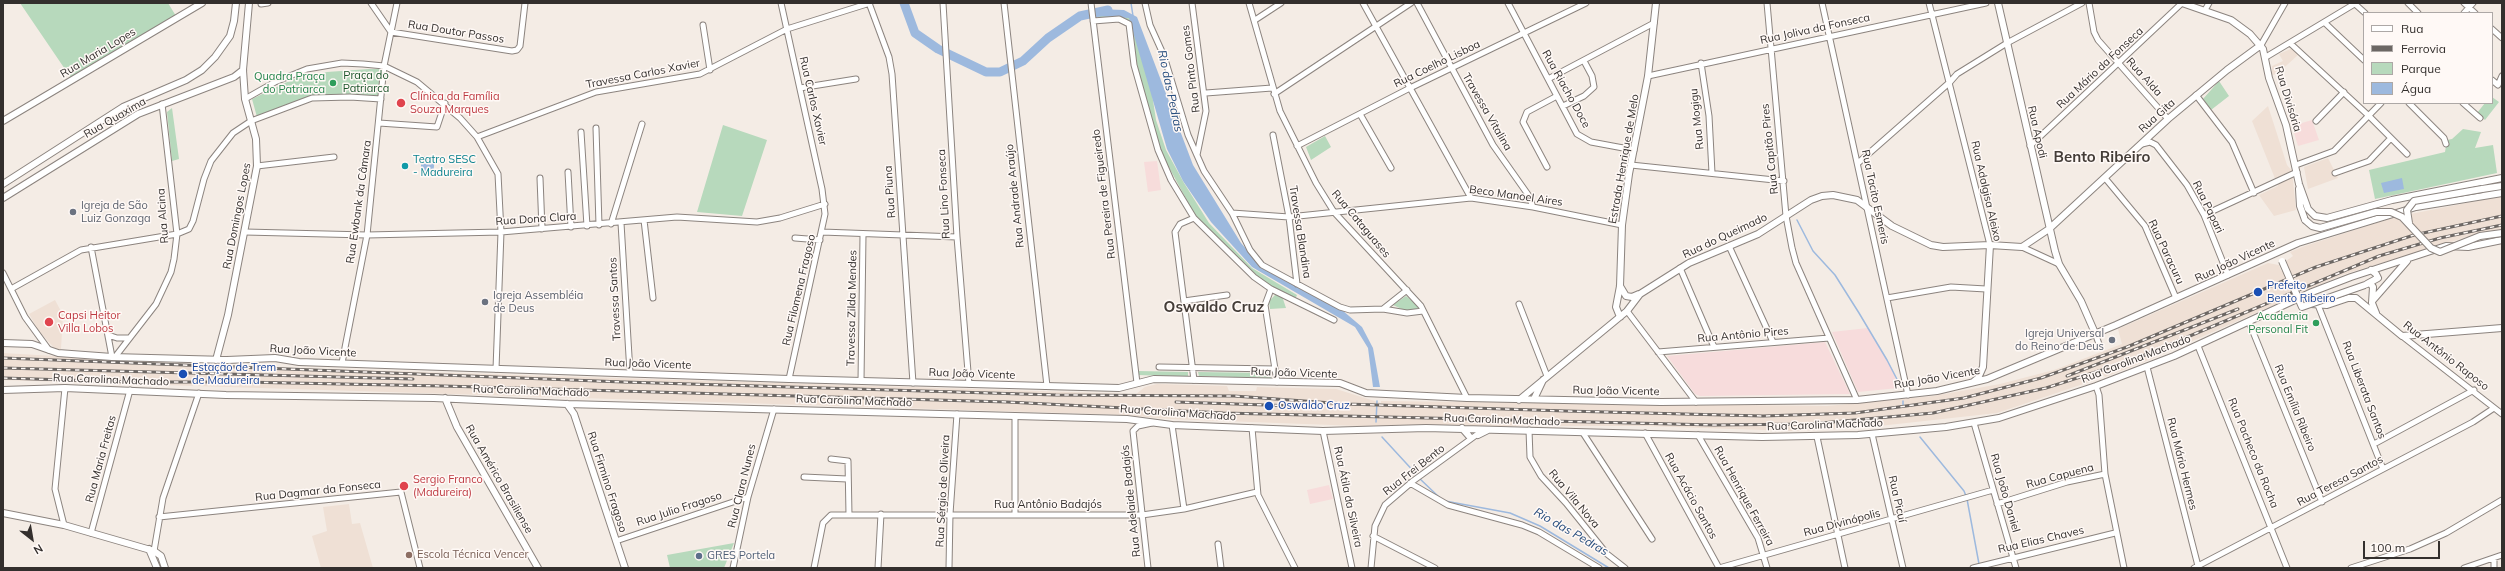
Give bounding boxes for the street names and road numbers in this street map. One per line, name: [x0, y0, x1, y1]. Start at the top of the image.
street label: Rua Joliva da Fonseca: [1759, 11, 1871, 47]
street label: Rua Doutor Passos: [407, 18, 505, 46]
street label: Rua Mário da Fonseca: [2054, 24, 2146, 112]
street label: Rua Maria Lopes: [58, 25, 138, 81]
street label: Rua Pinto Gomes: [1179, 25, 1203, 113]
street label: Rua Coelho Lisboa: [1392, 37, 1482, 91]
street label: Rua Riacho Doce: [1539, 48, 1593, 130]
street label: Rua Carlos Xavier: [796, 55, 830, 147]
street label: Rua Alda: [2123, 55, 2165, 99]
street label: Travessa Carlos Xavier: [585, 56, 701, 92]
street label: Rua Divisória: [2272, 65, 2304, 133]
street label: Travessa Vitalina: [1459, 71, 1515, 153]
street label: Rua Mogigu: [1687, 88, 1707, 150]
street label: Estrada Henrique de Melo: [1606, 93, 1642, 225]
street label: Rua Quaxima: [82, 95, 148, 141]
street label: Rua Gita: [2136, 96, 2178, 136]
street label: Rua Capitão Pires: [1759, 103, 1781, 195]
street label: Rua Apodi: [2025, 104, 2049, 160]
street label: Rua Pereira de Figueiredo: [1089, 128, 1119, 260]
street label: Rua Ewbank da Câmara: [344, 139, 374, 265]
street label: Rua Adalgisa Aleixo: [1968, 139, 2004, 243]
street label: Rua Andrade Araújo: [1003, 143, 1027, 249]
street label: Rua Tacito Esmeris: [1859, 148, 1891, 246]
street label: Rua Lino Fonseca: [935, 149, 953, 239]
street label: Rua Domingos Lopes: [220, 162, 254, 270]
street label: Rua Piuna: [882, 165, 898, 219]
street label: Rua Papari: [2190, 179, 2226, 235]
street label: Beco Manoel Aires: [1468, 183, 1564, 209]
street label: Travessa Blandina: [1286, 185, 1314, 279]
street label: Rua Cataguases: [1329, 187, 1393, 261]
street label: Rua Alcina: [154, 188, 172, 244]
street label: Rua Dona Clara: [495, 210, 577, 228]
street label: Rua do Queimado: [1681, 211, 1769, 261]
street label: Rua Paracuru: [2145, 218, 2187, 286]
street label: Rua Filomena Fragoso: [780, 233, 818, 347]
street label: Rua João Vicente: [2193, 237, 2277, 285]
street label: Travessa Zilda Mendes: [844, 250, 860, 366]
street label: Travessa Santos: [606, 257, 624, 341]
street label: Rua Antônio Raposo: [2401, 318, 2491, 394]
street label: Rua Antônio Pires: [1697, 324, 1789, 346]
street label: Rua Carolina Machado: [2079, 332, 2193, 386]
street label: Rua Liberata Santos: [2339, 339, 2389, 441]
street label: Rua João Vicente: [269, 342, 357, 360]
street label: Rua João Vicente: [604, 356, 692, 372]
street label: Rua Emília Ribeiro: [2272, 363, 2318, 453]
street label: Rua João Vicente: [1893, 364, 1981, 392]
street label: Rua João Vicente: [1250, 365, 1338, 381]
street label: Rua João Vicente: [928, 366, 1016, 382]
street label: Rua Carolina Machado: [53, 371, 169, 389]
street label: Rua Carolina Machado: [473, 382, 589, 400]
street label: Rua João Vicente: [1572, 384, 1660, 398]
street label: Rua Carolina Machado: [796, 392, 912, 410]
street label: Rua Pacheco da Rocha: [2225, 396, 2281, 510]
street label: Rua Carolina Machado: [1120, 402, 1236, 424]
street label: Rua Carolina Machado: [1444, 411, 1560, 429]
street label: Rua Maria Freitas: [83, 414, 119, 504]
street label: Rua Carolina Machado: [1767, 416, 1883, 434]
street label: Rua Mário Hermes: [2164, 416, 2200, 512]
street label: Rua Américo Brasiliense: [462, 422, 536, 536]
street label: Rua Firmino Fragoso: [584, 430, 630, 534]
street label: Rua Sérgio de Oliveira: [933, 434, 953, 548]
street label: Rua Frei Bento: [1380, 442, 1448, 498]
street label: Rua Clara Nunes: [725, 443, 759, 529]
street label: Rua Adelaide Badajós: [1119, 444, 1143, 558]
street label: Rua Henrique Ferreira: [1711, 444, 1777, 548]
street label: Rua Átila da Silveira: [1331, 445, 1365, 549]
street label: Rua Acácio Santos: [1662, 451, 1720, 541]
street label: Rua João Daniel: [1987, 452, 2023, 534]
street label: Rua Teresa Santos: [2295, 453, 2385, 509]
street label: Rua Capuena: [2025, 461, 2095, 491]
street label: Rua Vila Nova: [1546, 467, 1602, 531]
street label: Rua Picuí: [1885, 474, 1909, 524]
street label: Rua Dagmar da Fonseca: [255, 478, 381, 504]
street label: Rua Julio Fragoso: [635, 489, 723, 529]
street label: Rua Antônio Badajós: [994, 498, 1102, 512]
street label: Rua Divinópolis: [1802, 506, 1882, 540]
street label: Rua Elias Chaves: [1997, 524, 2085, 556]

